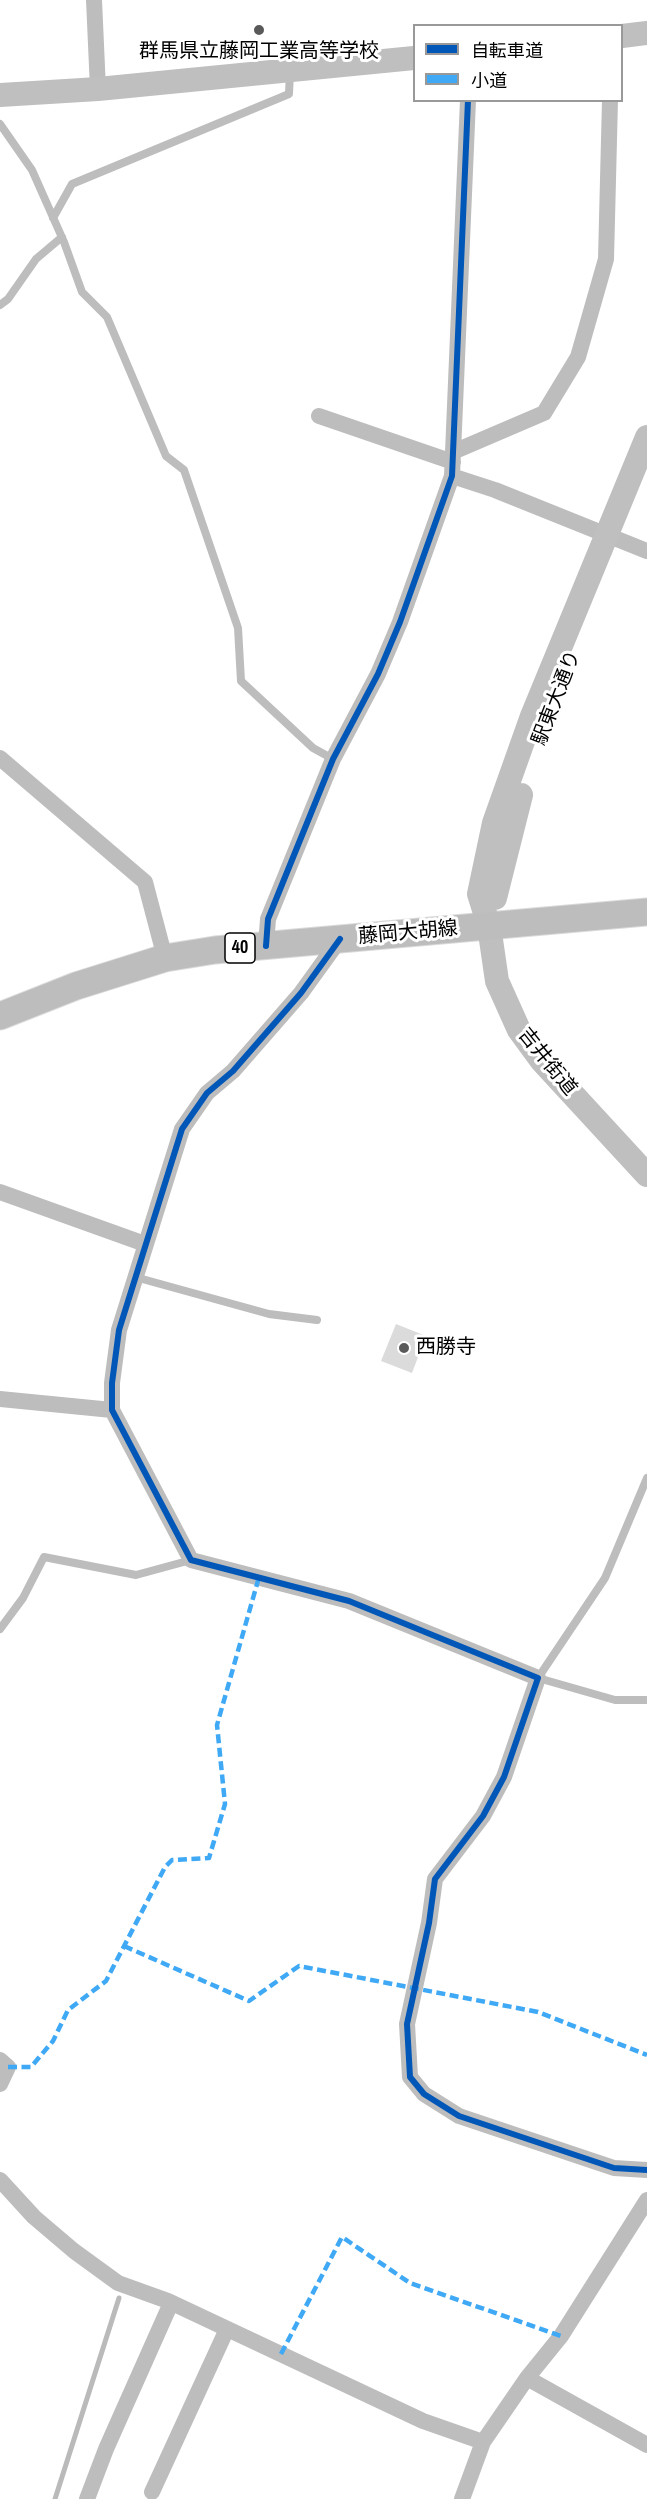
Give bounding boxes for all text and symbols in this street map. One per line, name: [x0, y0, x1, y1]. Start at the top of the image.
marker: 群馬県立藤岡工業高等学校: [252, 23, 266, 37]
legend: [413, 24, 623, 102]
text: 自転車道: [471, 38, 543, 63]
place label: 群馬県立藤岡工業高等学校: [139, 40, 379, 64]
text: 小道: [471, 68, 507, 93]
street label: 駅東大通り: [528, 647, 586, 749]
street label: 藤岡大胡線: [357, 917, 459, 949]
road number: 40: [225, 933, 255, 963]
street label: 吉井街道: [513, 1023, 581, 1101]
place label: 西勝寺: [416, 1336, 476, 1360]
marker: 西勝寺: [397, 1341, 411, 1355]

